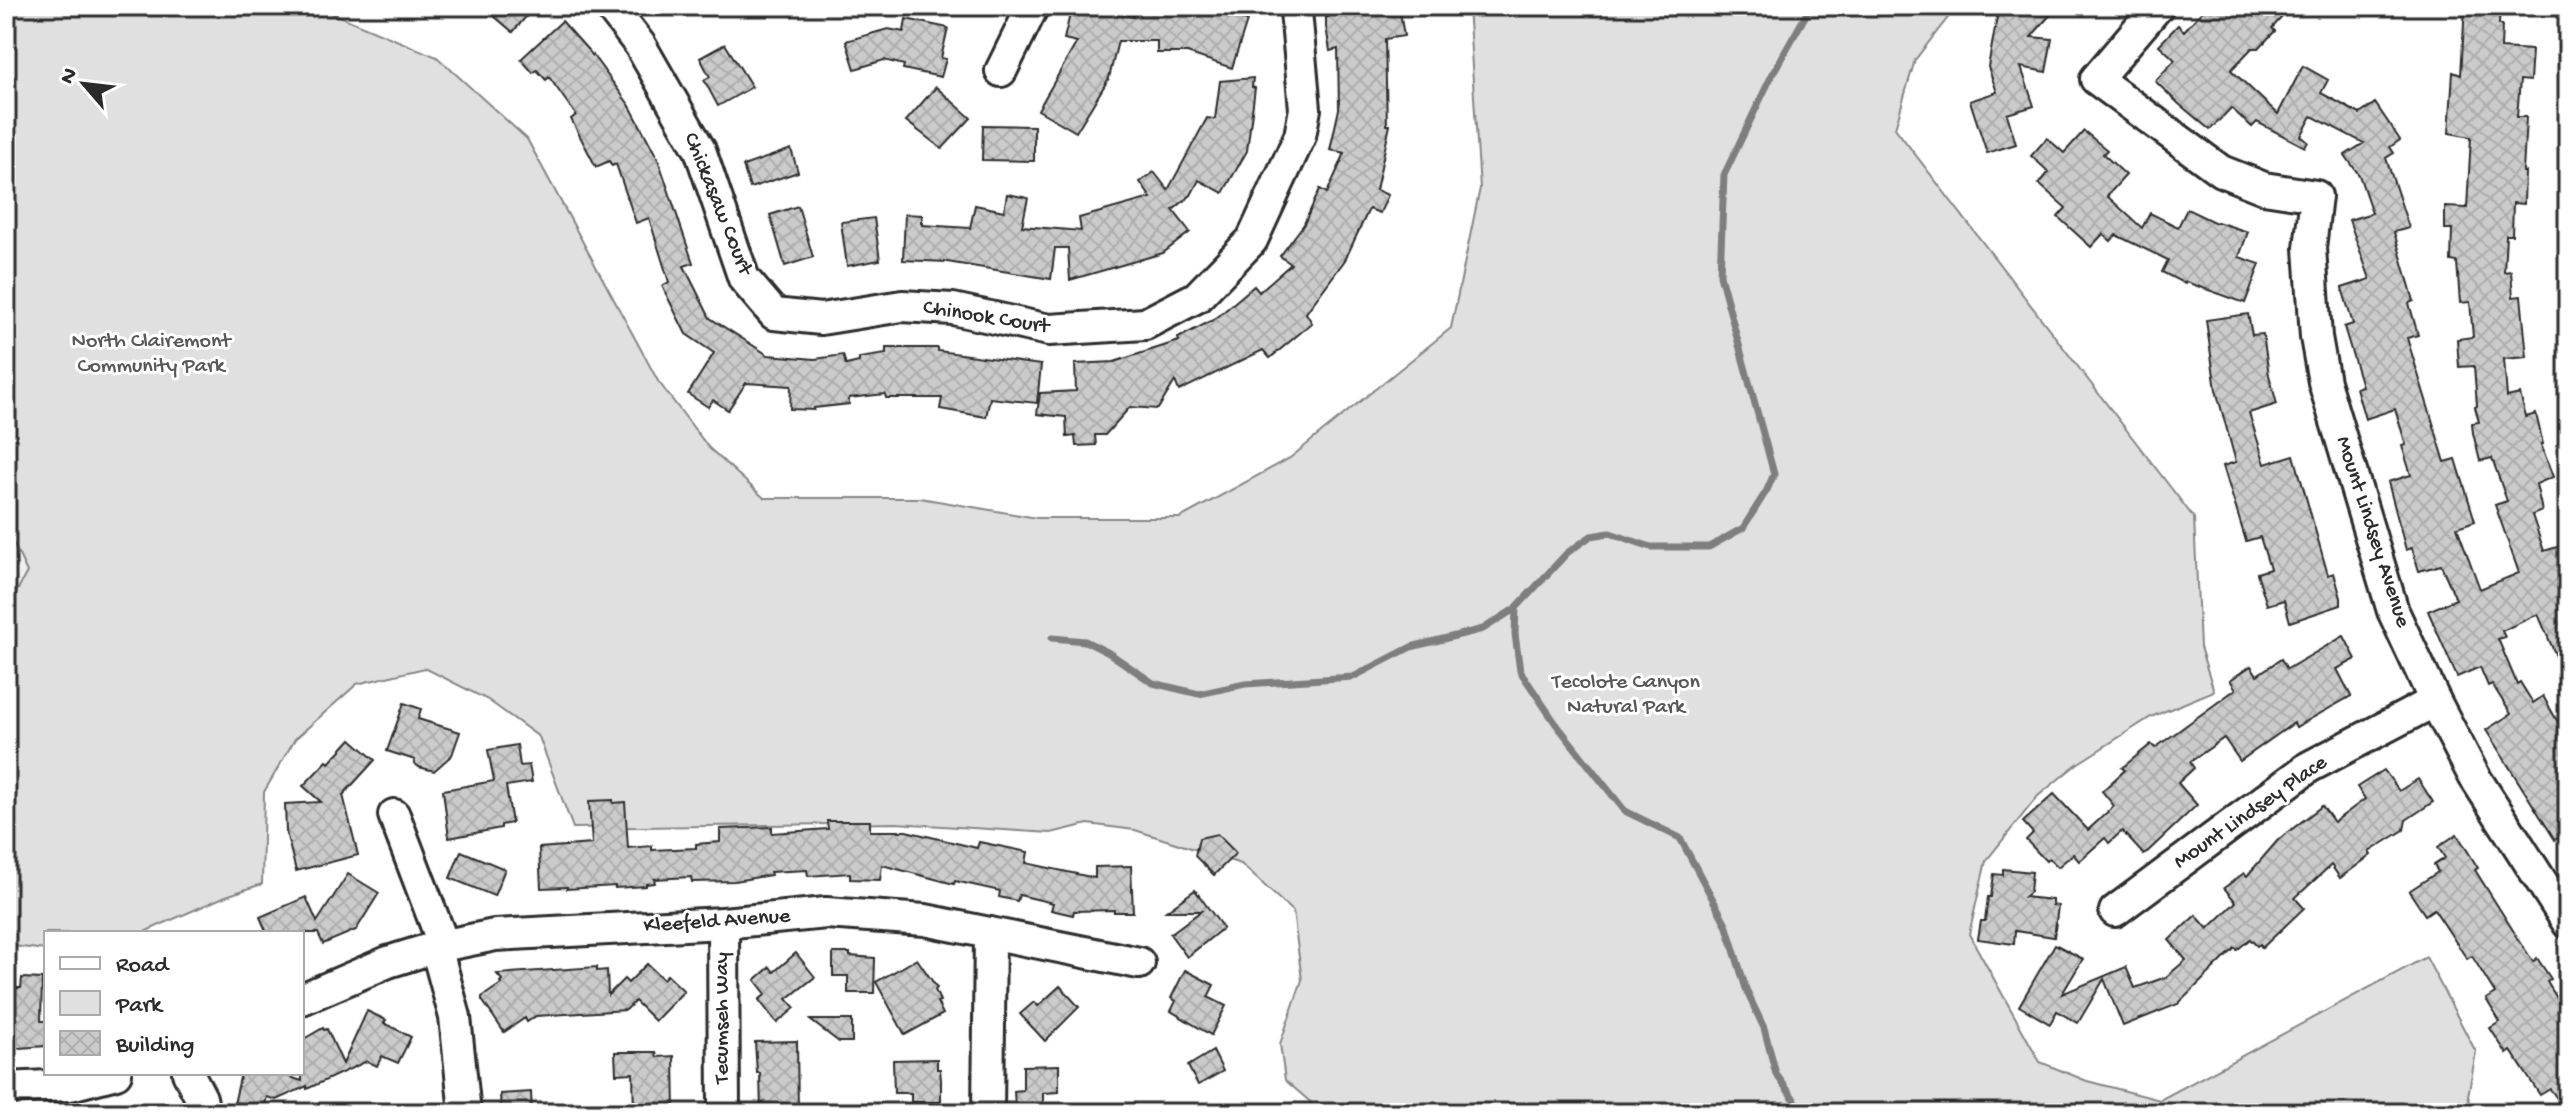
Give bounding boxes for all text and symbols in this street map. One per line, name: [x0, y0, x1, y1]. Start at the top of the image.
north arrow: [44, 44, 124, 124]
text: N: [55, 64, 85, 89]
street label: Chickasaw Court: [677, 129, 758, 281]
street label: Chinook Court: [921, 295, 1053, 341]
park label: North Clairemont Community Park: [72, 329, 232, 380]
street label: Mount Lindsey Avenue: [2329, 433, 2415, 631]
park label: Tecolote Canyon Natural Park: [1550, 670, 1700, 721]
street label: Mount Lindsey Place: [2169, 750, 2333, 876]
street label: Kleefeld Avenue: [643, 904, 792, 940]
legend: [44, 931, 304, 1075]
text: Road: [116, 952, 170, 981]
street label: Tecumseh Way: [710, 952, 736, 1086]
text: Park: [115, 992, 164, 1021]
text: Building: [115, 1032, 194, 1061]

